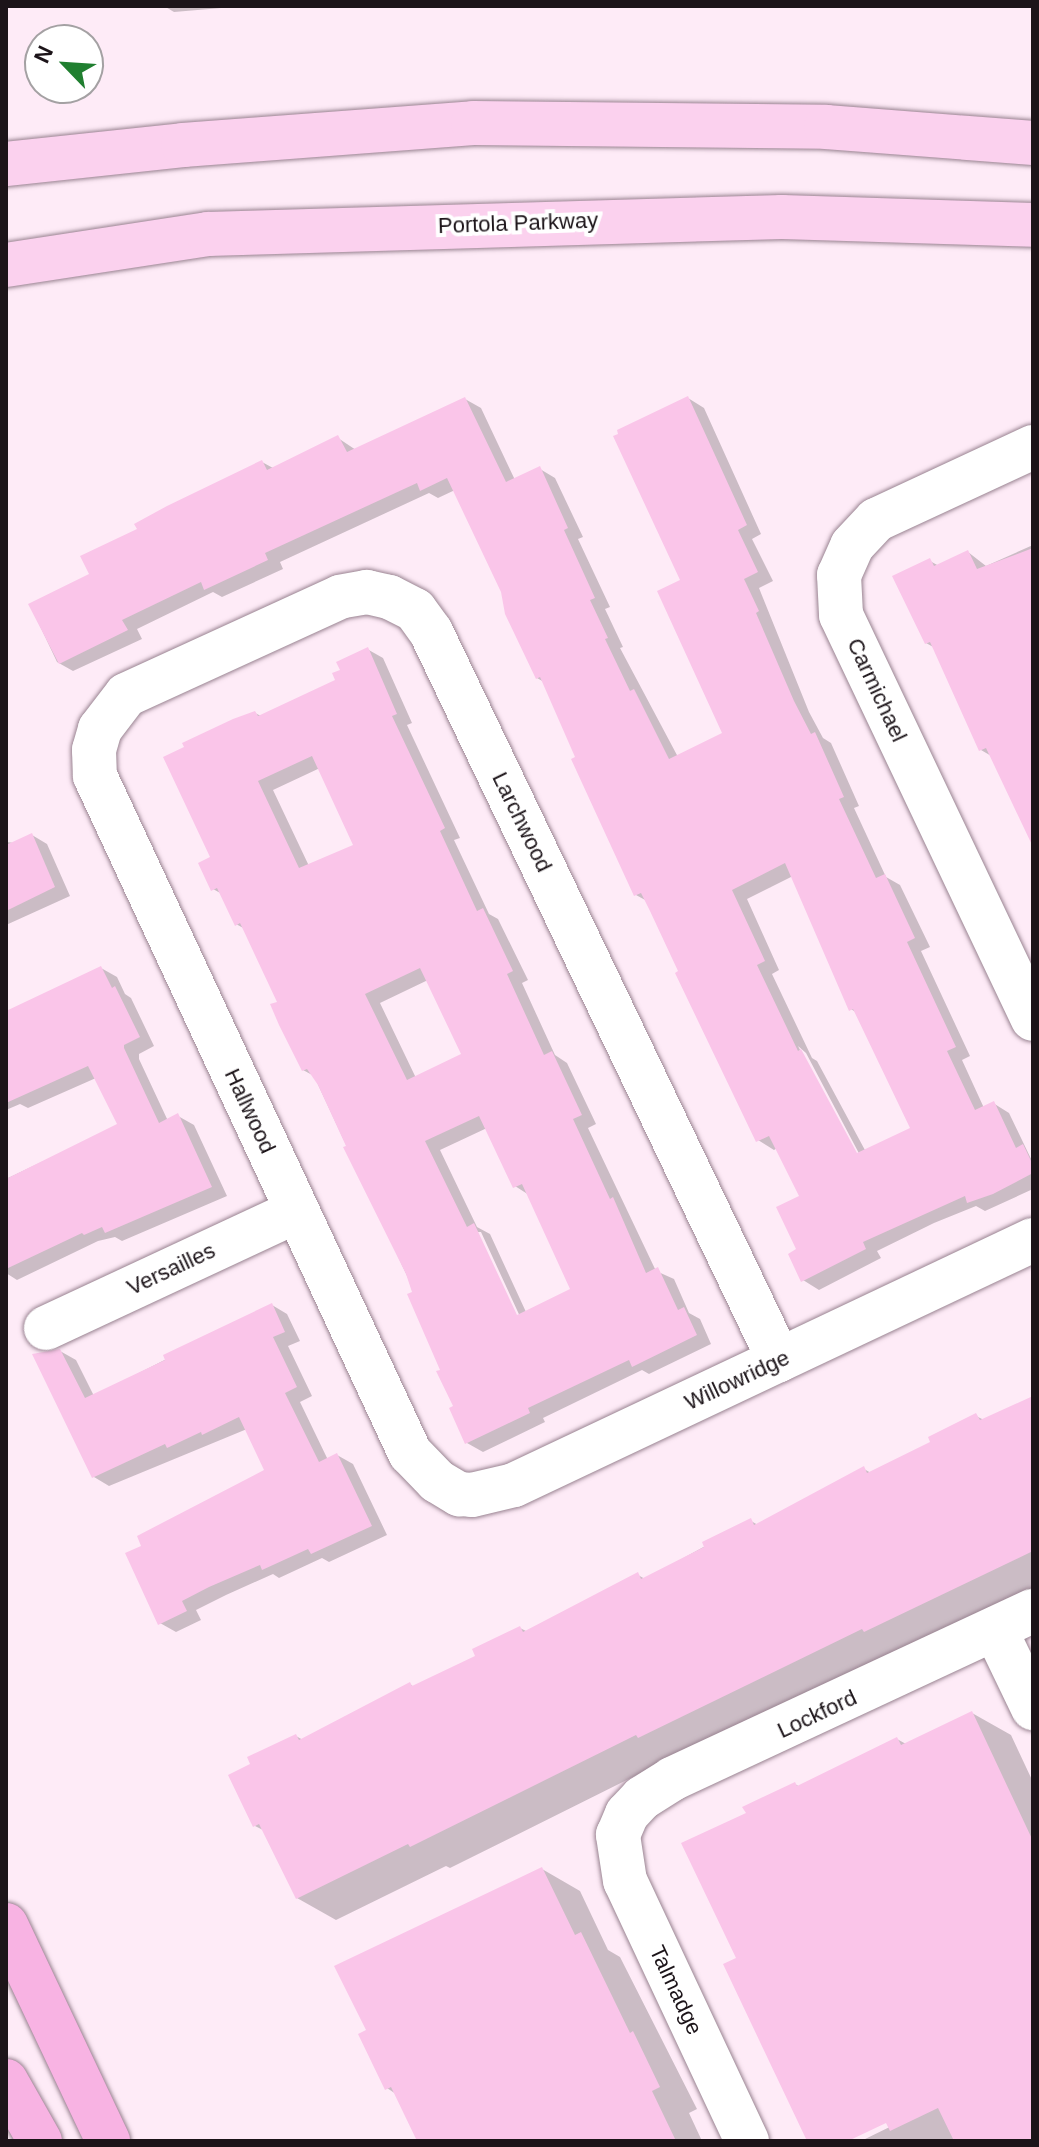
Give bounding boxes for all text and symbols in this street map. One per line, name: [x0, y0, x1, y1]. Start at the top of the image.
north arrow: [24, 24, 104, 104]
text: N: [29, 42, 58, 67]
street label: Portola Parkway: [437, 207, 599, 239]
street label: Carmichael: [842, 634, 912, 746]
street label: Larchwood: [487, 768, 557, 876]
street label: Hallwood: [219, 1064, 281, 1158]
street label: Versailles: [123, 1237, 219, 1301]
street label: Willowridge: [680, 1344, 794, 1416]
street label: Lockford: [773, 1684, 861, 1744]
street label: Talmadge: [644, 1941, 708, 2039]

